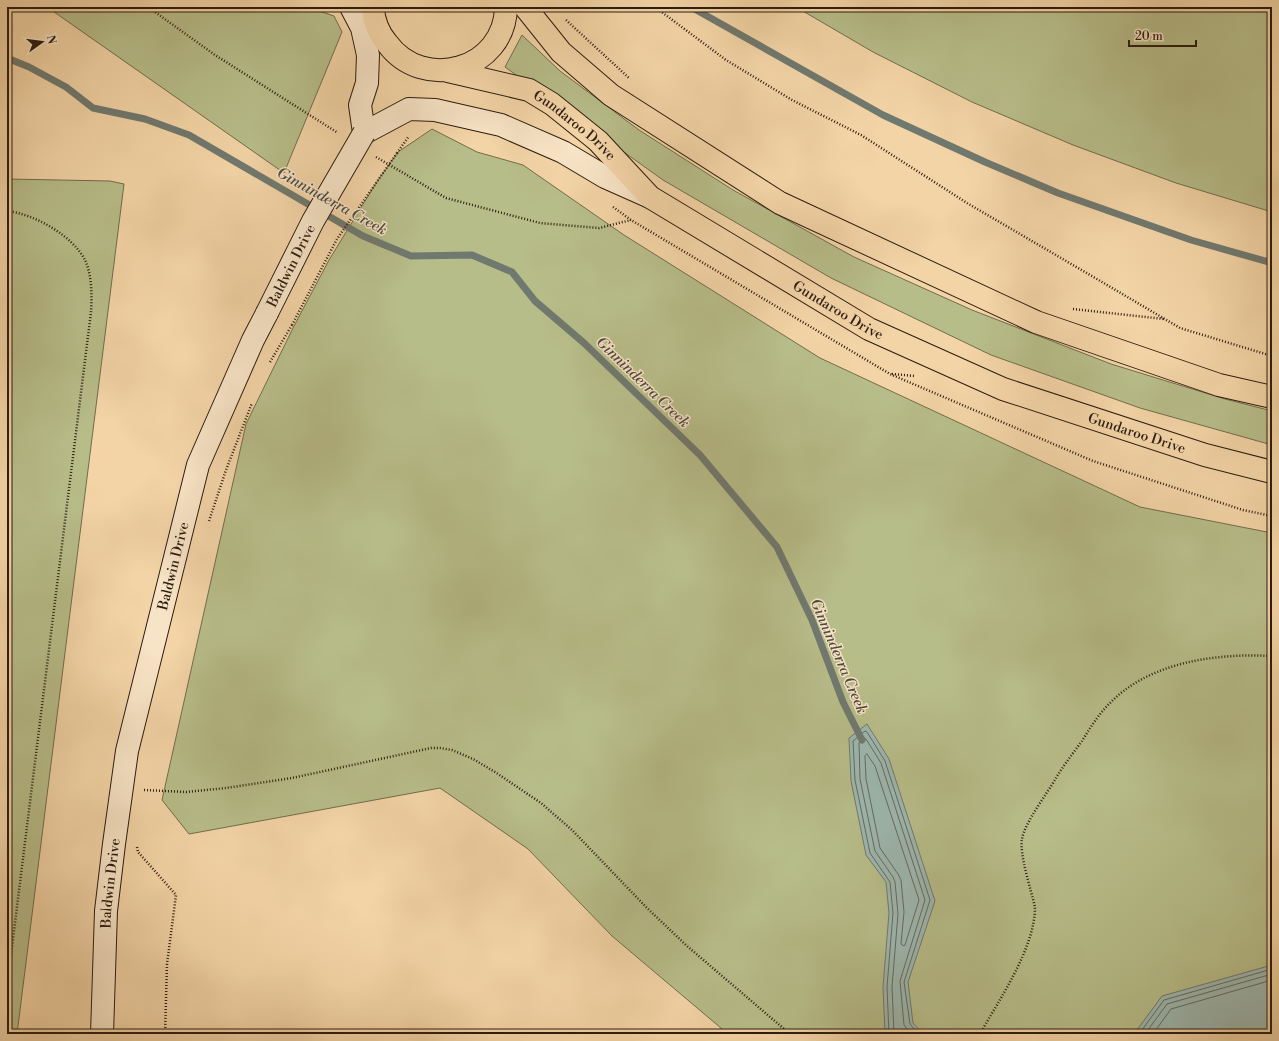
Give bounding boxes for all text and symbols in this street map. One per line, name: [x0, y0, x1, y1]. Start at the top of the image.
north arrow: [22, 22, 62, 62]
scale bar: [1129, 22, 1196, 48]
text: 20 m: [1135, 29, 1163, 44]
text: N: [43, 34, 59, 46]
street label: Gundaroo Drive: [530, 87, 619, 165]
water label: Ginninderra Creek: [273, 163, 390, 240]
street label: Baldwin Drive: [263, 222, 320, 311]
street label: Gundaroo Drive: [789, 277, 886, 344]
water label: Ginninderra Creek: [592, 333, 694, 432]
street label: Gundaroo Drive: [1085, 409, 1188, 458]
street label: Baldwin Drive: [154, 520, 194, 613]
water label: Ginninderra Creek: [806, 596, 871, 717]
street label: Baldwin Drive: [97, 837, 125, 930]

